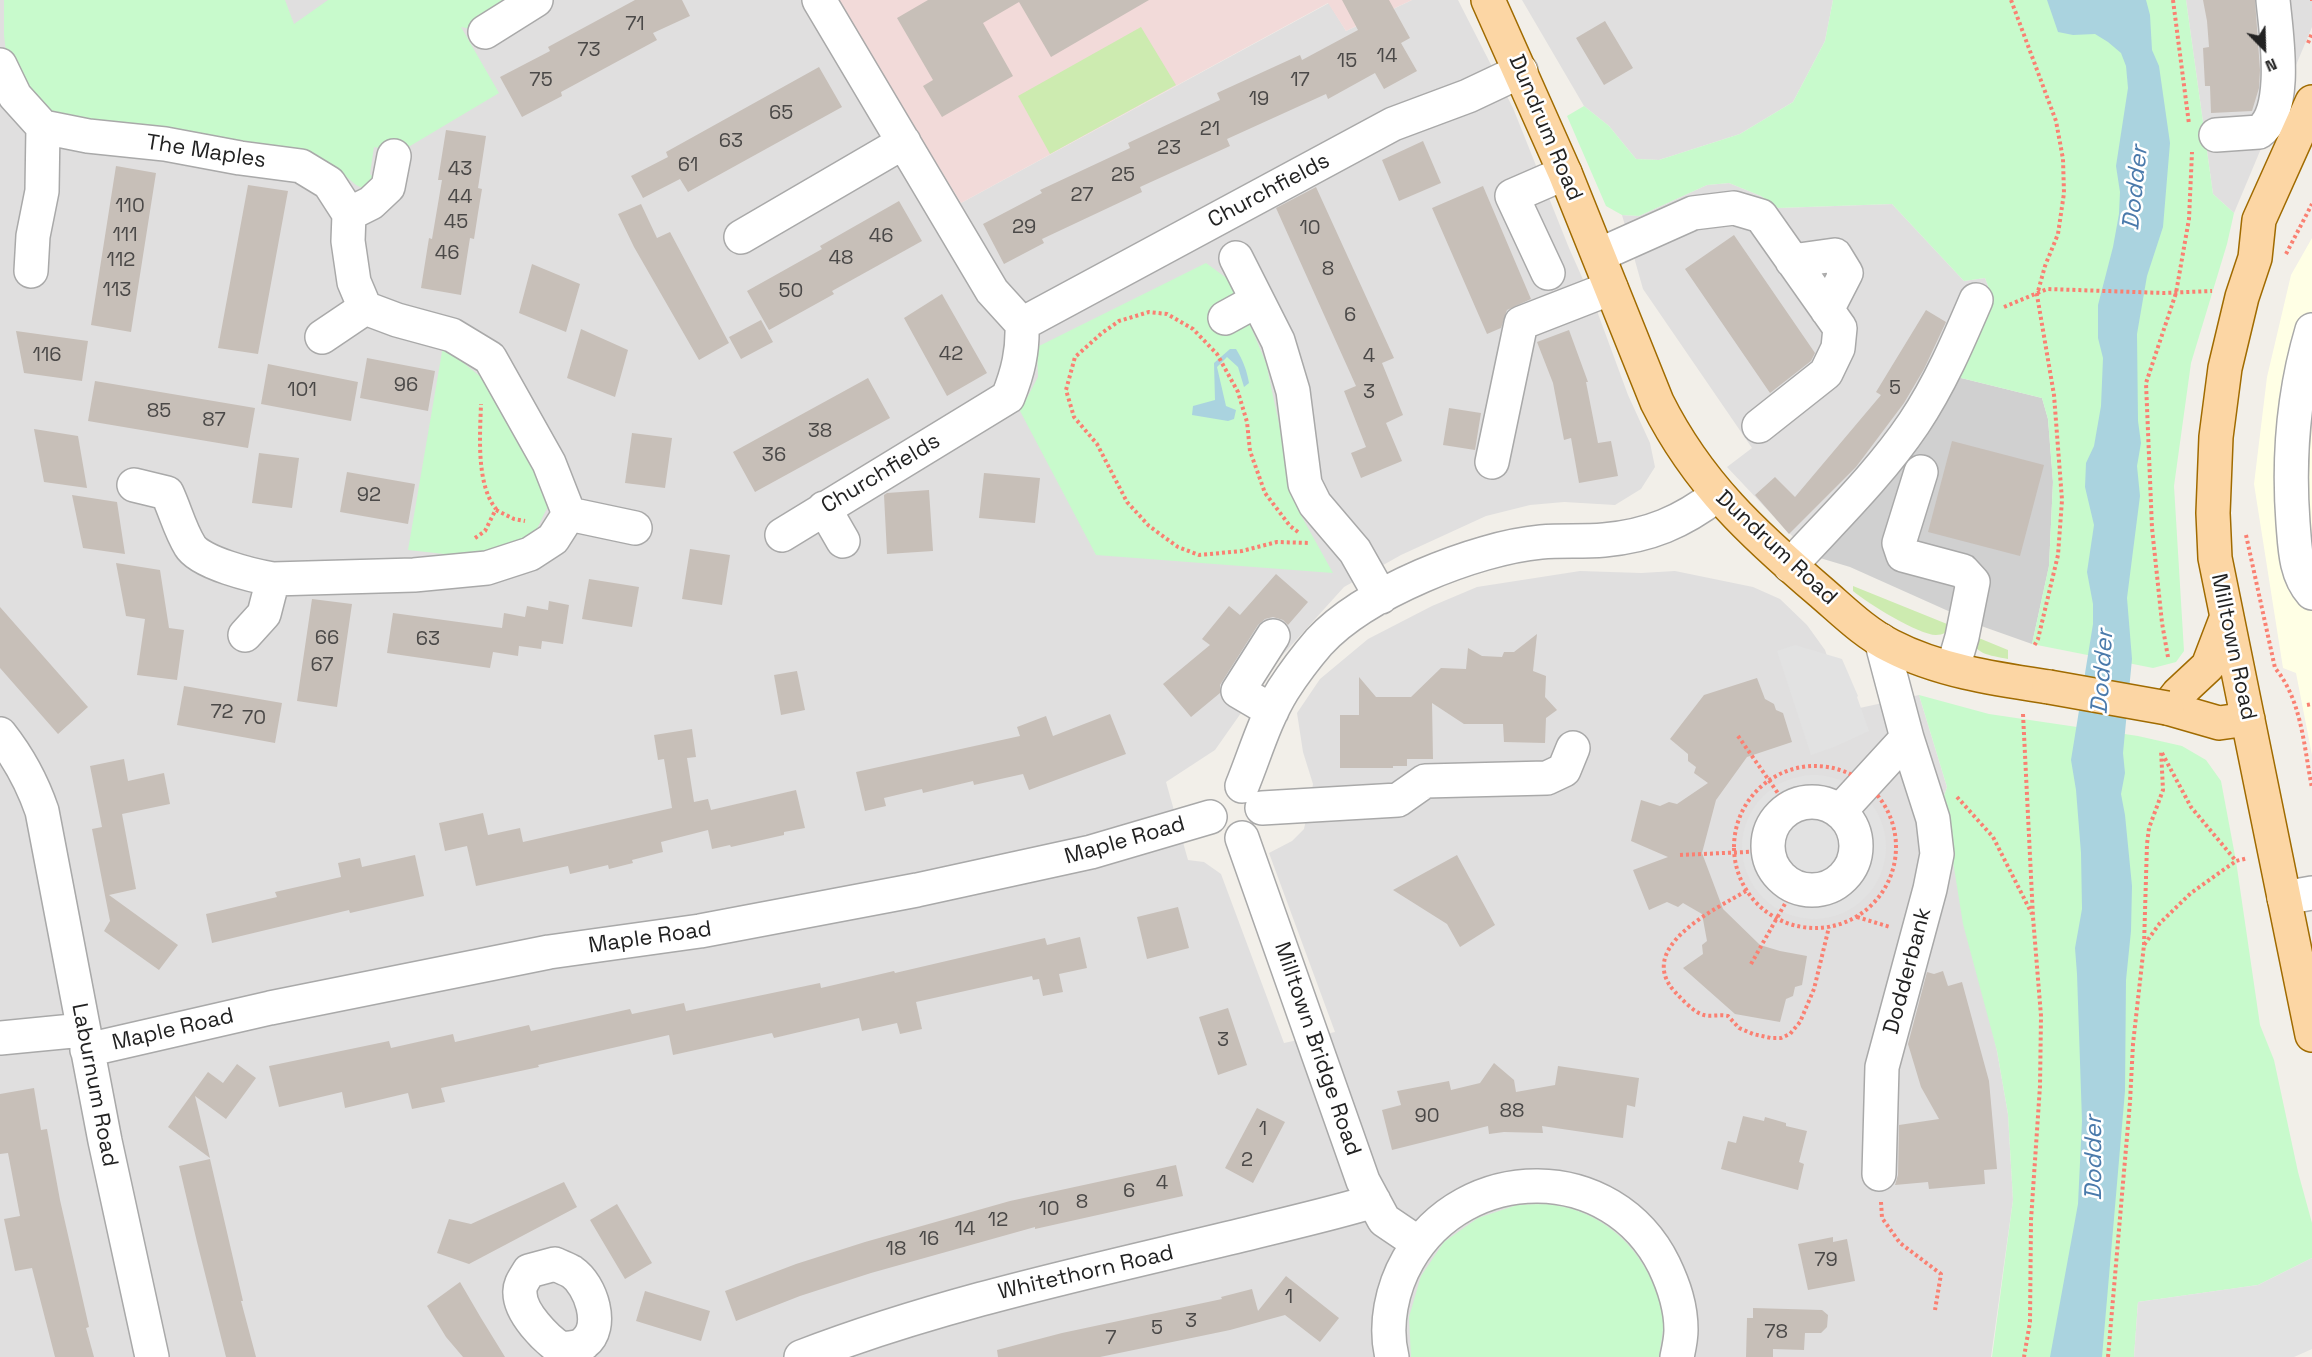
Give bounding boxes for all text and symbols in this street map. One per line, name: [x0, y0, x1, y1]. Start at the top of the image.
house number: 71: [625, 13, 645, 37]
north arrow: [2234, 18, 2294, 78]
house number: 73: [577, 39, 601, 63]
house number: 14: [1377, 45, 1397, 69]
house number: 15: [1337, 50, 1357, 74]
street label: Dundrum Road: [1502, 51, 1588, 205]
text: N: [2262, 53, 2280, 77]
house number: 75: [529, 69, 553, 93]
house number: 17: [1290, 69, 1310, 93]
house number: 19: [1249, 88, 1269, 112]
house number: 65: [769, 102, 793, 126]
house number: 21: [1200, 118, 1220, 142]
street label: The Maples: [144, 130, 268, 174]
house number: 63: [719, 130, 743, 154]
house number: 23: [1157, 137, 1181, 161]
water label: Dodder: [2117, 144, 2155, 232]
street label: Churchfields: [1204, 148, 1334, 234]
house number: 61: [678, 154, 698, 178]
house number: 43: [448, 158, 472, 182]
house number: 25: [1111, 164, 1135, 188]
house number: 27: [1070, 184, 1094, 208]
house number: 44: [448, 186, 472, 210]
house number: 110: [115, 195, 145, 219]
house number: 45: [444, 211, 468, 235]
house number: 29: [1012, 216, 1036, 240]
house number: 10: [1299, 217, 1321, 241]
house number: 111: [112, 224, 138, 248]
house number: 46: [869, 225, 893, 249]
house number: 46: [435, 242, 459, 266]
house number: 48: [829, 247, 853, 271]
house number: 112: [107, 249, 135, 273]
house number: 8: [1322, 258, 1334, 282]
house number: 113: [103, 279, 131, 303]
house number: 50: [779, 280, 803, 304]
house number: 6: [1344, 304, 1356, 328]
house number: 42: [939, 343, 963, 367]
house number: 116: [33, 344, 61, 368]
house number: 4: [1363, 345, 1375, 369]
house number: 96: [394, 374, 418, 398]
house number: 5: [1889, 377, 1901, 401]
house number: 101: [287, 379, 317, 403]
house number: 3: [1363, 381, 1375, 405]
house number: 85: [147, 400, 171, 424]
house number: 87: [202, 409, 226, 433]
house number: 38: [808, 420, 832, 444]
street label: Churchfields: [817, 428, 945, 520]
house number: 36: [762, 444, 786, 468]
house number: 92: [357, 484, 381, 508]
street label: Dundrum Road: [1710, 485, 1842, 611]
street label: Milltown Road: [2205, 571, 2261, 723]
house number: 66: [315, 627, 339, 651]
house number: 63: [416, 628, 440, 652]
water label: Dodder: [2086, 629, 2120, 715]
house number: 67: [310, 654, 334, 678]
house number: 72: [210, 701, 234, 725]
house number: 70: [242, 707, 266, 731]
street label: Maple Road: [1062, 811, 1188, 871]
street label: Dodderbank: [1878, 905, 1938, 1037]
street label: Maple Road: [587, 916, 713, 960]
street label: Milltown Bridge Road: [1268, 939, 1366, 1159]
street label: Laburnum Road: [65, 1001, 123, 1169]
street label: Maple Road: [110, 1003, 236, 1057]
house number: 3: [1217, 1029, 1229, 1053]
house number: 88: [1500, 1100, 1524, 1124]
house number: 90: [1414, 1105, 1440, 1129]
water label: Dodder: [2080, 1116, 2108, 1200]
house number: 1: [1259, 1118, 1267, 1142]
house number: 2: [1241, 1149, 1253, 1173]
house number: 4: [1156, 1172, 1168, 1196]
house number: 6: [1123, 1180, 1135, 1204]
house number: 8: [1076, 1191, 1088, 1215]
house number: 10: [1038, 1198, 1060, 1222]
house number: 12: [988, 1209, 1008, 1233]
house number: 14: [955, 1218, 975, 1242]
house number: 16: [919, 1228, 939, 1252]
house number: 18: [886, 1238, 906, 1262]
street label: Whitethorn Road: [996, 1240, 1176, 1306]
house number: 79: [1814, 1249, 1838, 1273]
house number: 1: [1285, 1286, 1293, 1310]
house number: 3: [1185, 1310, 1197, 1334]
house number: 5: [1151, 1317, 1163, 1341]
house number: 78: [1764, 1321, 1788, 1345]
house number: 7: [1105, 1327, 1117, 1351]

